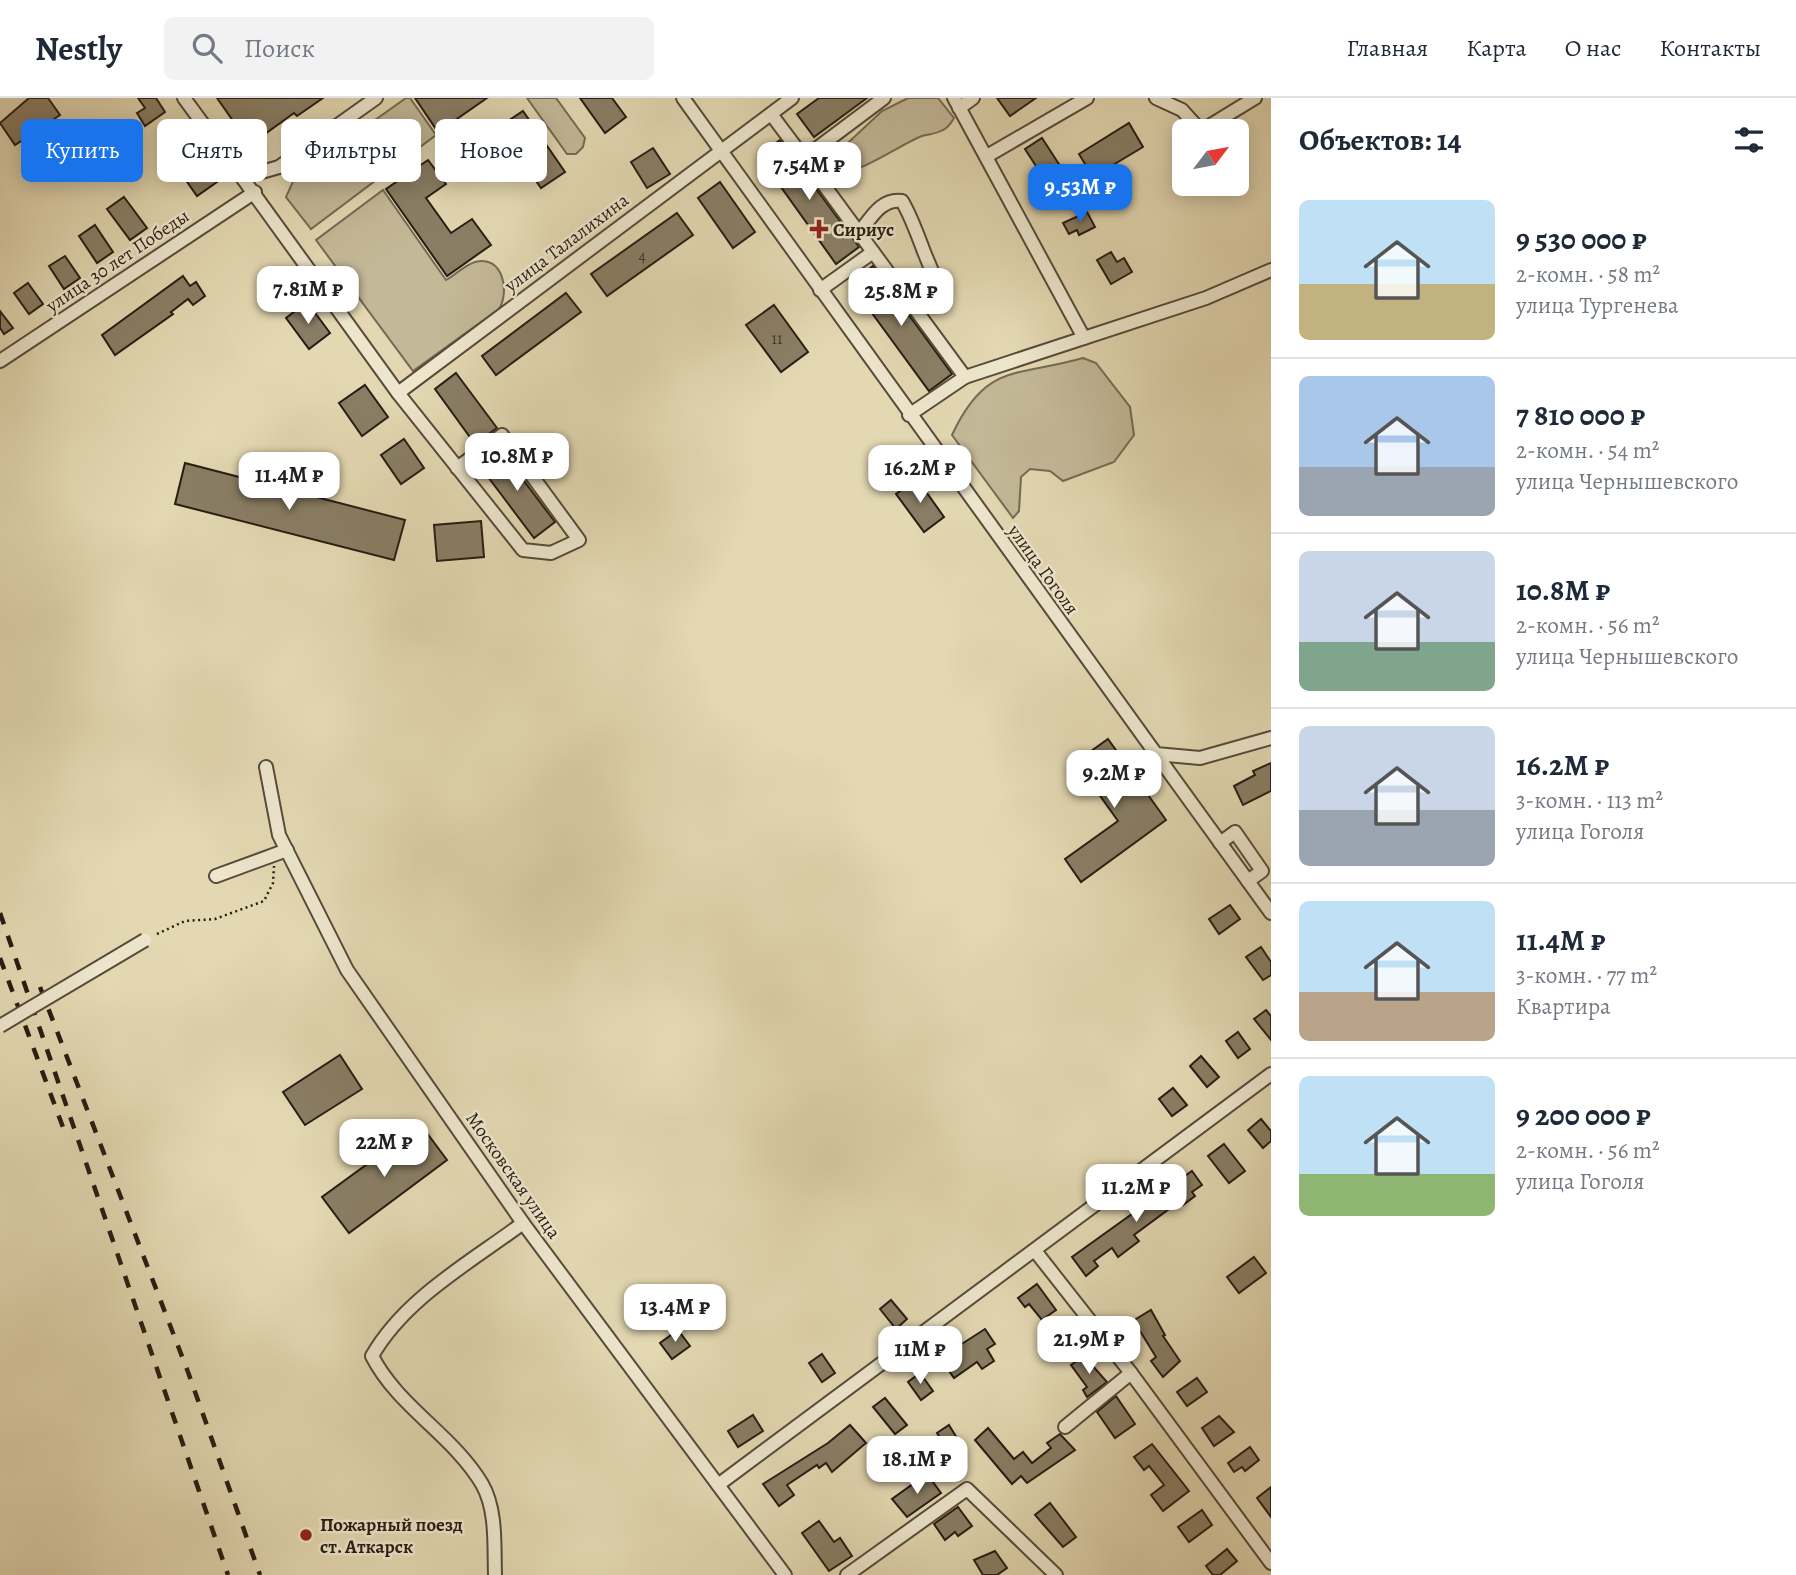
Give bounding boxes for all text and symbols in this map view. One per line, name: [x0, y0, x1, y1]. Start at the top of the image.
search box: [164, 17, 654, 80]
text: Nestly: [35, 26, 122, 71]
icon: search: [188, 29, 226, 67]
text: Поиск: [244, 31, 315, 66]
text: Главная: [1347, 32, 1428, 64]
text: Карта: [1466, 32, 1527, 64]
text: О нас: [1565, 32, 1621, 64]
text: Контакты: [1659, 32, 1761, 64]
chip: Купить: [21, 119, 143, 182]
chip: Снять: [157, 119, 267, 182]
chip: Фильтры: [281, 119, 421, 182]
chip: Новое: [435, 119, 547, 182]
north arrow: [1172, 119, 1250, 196]
map controls: [1172, 119, 1249, 196]
text: Объектов: 14: [1299, 120, 1461, 160]
icon: filters: [1730, 121, 1768, 159]
pin: 7.54M ₽: [744, 142, 874, 202]
text: 7.54M ₽: [773, 149, 845, 180]
pin: 9.53M ₽: [1015, 164, 1145, 224]
text: 9.53M ₽: [1044, 171, 1116, 202]
street label: улица Талалихина: [498, 187, 634, 299]
street label: улица 30 лет Победы: [40, 203, 194, 319]
place label: Сириус: [833, 217, 894, 243]
text: 9 530 000 ₽: [1516, 219, 1647, 259]
marker: Сириус: [811, 221, 827, 237]
icon: home: [1355, 228, 1439, 312]
house number: 4: [638, 245, 646, 267]
text: 2-комн. · 58 m²: [1516, 259, 1660, 290]
pin: 7.81M ₽: [243, 266, 373, 326]
pin: 25.8M ₽: [836, 268, 966, 328]
text: 7.81M ₽: [273, 273, 343, 304]
text: 25.8M ₽: [864, 275, 938, 306]
text: улица Тургенева: [1516, 290, 1679, 321]
house number: 11: [772, 328, 783, 350]
text: 7 810 000 ₽: [1516, 395, 1645, 435]
icon: home: [1355, 404, 1439, 488]
pin: 10.8M ₽: [452, 434, 582, 493]
text: 2-комн. · 54 m²: [1516, 435, 1659, 466]
text: 10.8M ₽: [481, 440, 553, 471]
pin: 16.2M ₽: [855, 446, 985, 505]
pin: 11.4M ₽: [224, 452, 354, 512]
text: 16.2M ₽: [884, 452, 956, 483]
text: 11.4M ₽: [255, 459, 323, 490]
text: улица Чернышевского: [1516, 466, 1738, 497]
street label: улица Гоголя: [1001, 518, 1085, 620]
text: 10.8M ₽: [1516, 570, 1610, 610]
icon: home: [1355, 579, 1439, 663]
text: 2-комн. · 56 m²: [1516, 610, 1660, 641]
text: улица Чернышевского: [1516, 641, 1738, 672]
text: 16.2M ₽: [1516, 745, 1609, 785]
pin: 9.2M ₽: [1057, 750, 1171, 810]
icon: home: [1355, 754, 1439, 838]
text: 9.2M ₽: [1082, 757, 1146, 788]
text: 3-комн. · 113 m²: [1516, 785, 1663, 816]
text: улица Гоголя: [1516, 816, 1644, 847]
text: 11.4M ₽: [1516, 920, 1606, 960]
icon: home: [1355, 929, 1439, 1013]
text: 3-комн. · 77 m²: [1516, 960, 1657, 991]
text: Квартира: [1516, 991, 1611, 1022]
text: 9 200 000 ₽: [1516, 1095, 1651, 1135]
icon: home: [1355, 1104, 1439, 1188]
street label: Московская улица: [460, 1107, 567, 1244]
pin: 22M ₽: [335, 1119, 433, 1179]
text: 22M ₽: [355, 1126, 413, 1157]
text: 2-комн. · 56 m²: [1516, 1135, 1660, 1166]
pin: 11.2M ₽: [1071, 1164, 1201, 1224]
text: улица Гоголя: [1516, 1166, 1644, 1197]
text: 11.2M ₽: [1102, 1171, 1170, 1202]
pin: 13.4M ₽: [610, 1284, 740, 1344]
text: 13.4M ₽: [640, 1291, 710, 1322]
pin: 21.9M ₽: [1024, 1316, 1154, 1376]
text: 21.9M ₽: [1053, 1323, 1125, 1354]
pin: 11M ₽: [871, 1326, 969, 1386]
text: 11M ₽: [894, 1333, 946, 1364]
pin: 18.1M ₽: [852, 1436, 982, 1496]
text: 18.1M ₽: [883, 1443, 951, 1474]
place label: Пожарный поезд ст. Аткарск: [320, 1512, 463, 1560]
marker: Пожарный поезд ст. Аткарск: [298, 1527, 314, 1543]

